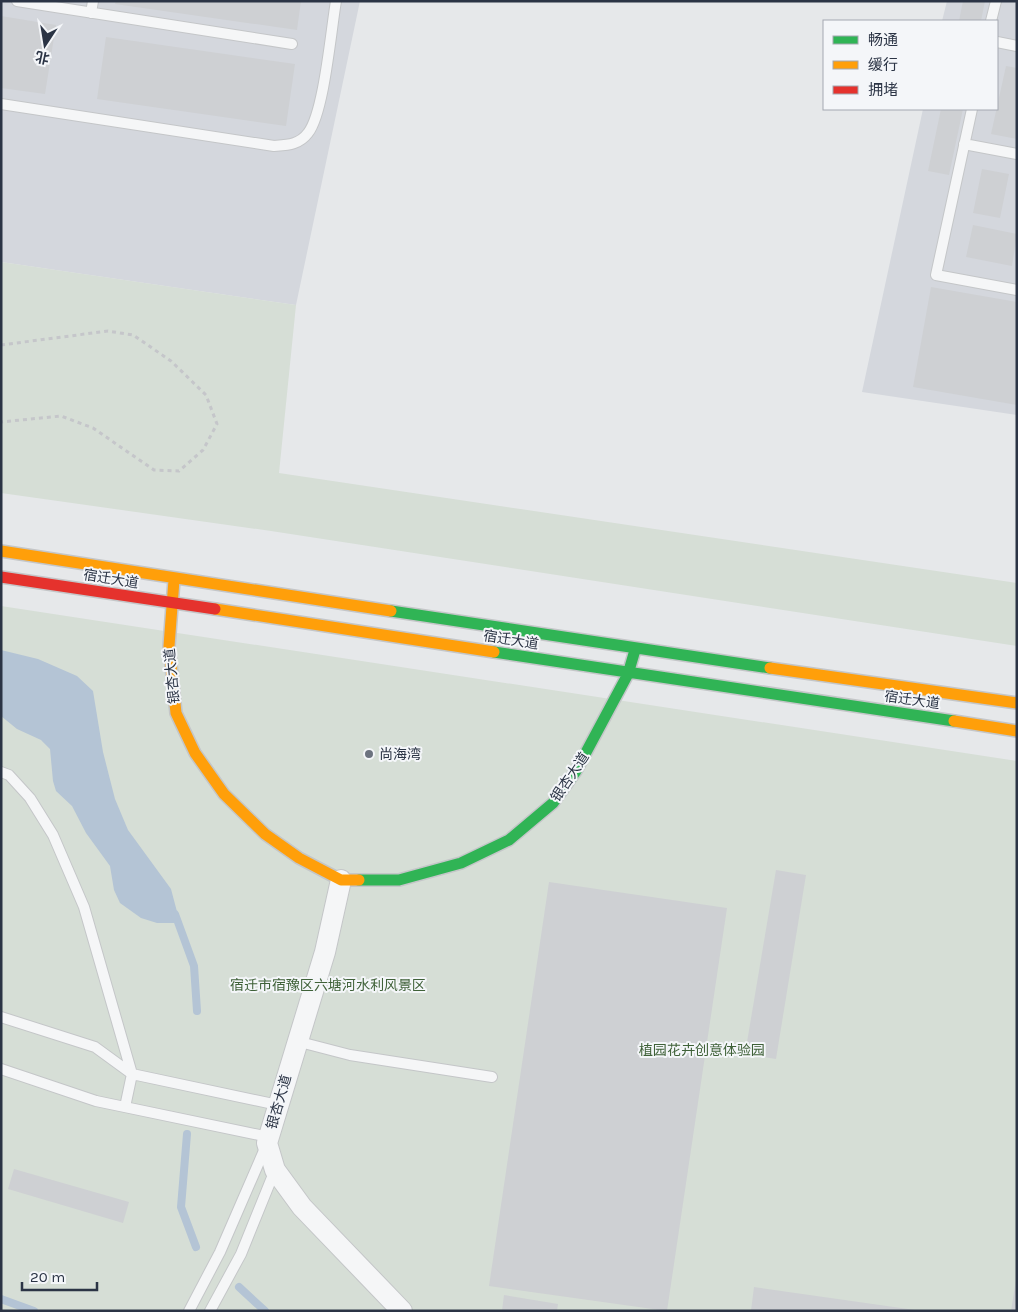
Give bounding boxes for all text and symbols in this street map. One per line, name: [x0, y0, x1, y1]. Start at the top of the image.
north arrow: [20, 20, 70, 70]
legend: [823, 20, 998, 110]
text: 畅通: [868, 31, 898, 49]
text: 北: [34, 47, 51, 67]
text: 缓行: [868, 56, 898, 74]
text: 拥堵: [868, 81, 898, 99]
street label: 宿迁大道: [82, 566, 140, 592]
street label: 宿迁大道: [482, 627, 540, 653]
street label: 银杏大道: [161, 647, 183, 705]
street label: 宿迁大道: [883, 688, 941, 712]
place label: 尚海湾: [379, 746, 421, 763]
marker: 尚海湾: [363, 748, 375, 760]
street label: 银杏大道: [547, 749, 593, 805]
park label: 宿迁市宿豫区六塘河水利风景区: [230, 977, 426, 994]
park label: 植园花卉创意体验园: [639, 1042, 765, 1059]
street label: 银杏大道: [263, 1073, 295, 1131]
scale bar: [22, 1260, 98, 1292]
text: 20 m: [30, 1268, 65, 1286]

